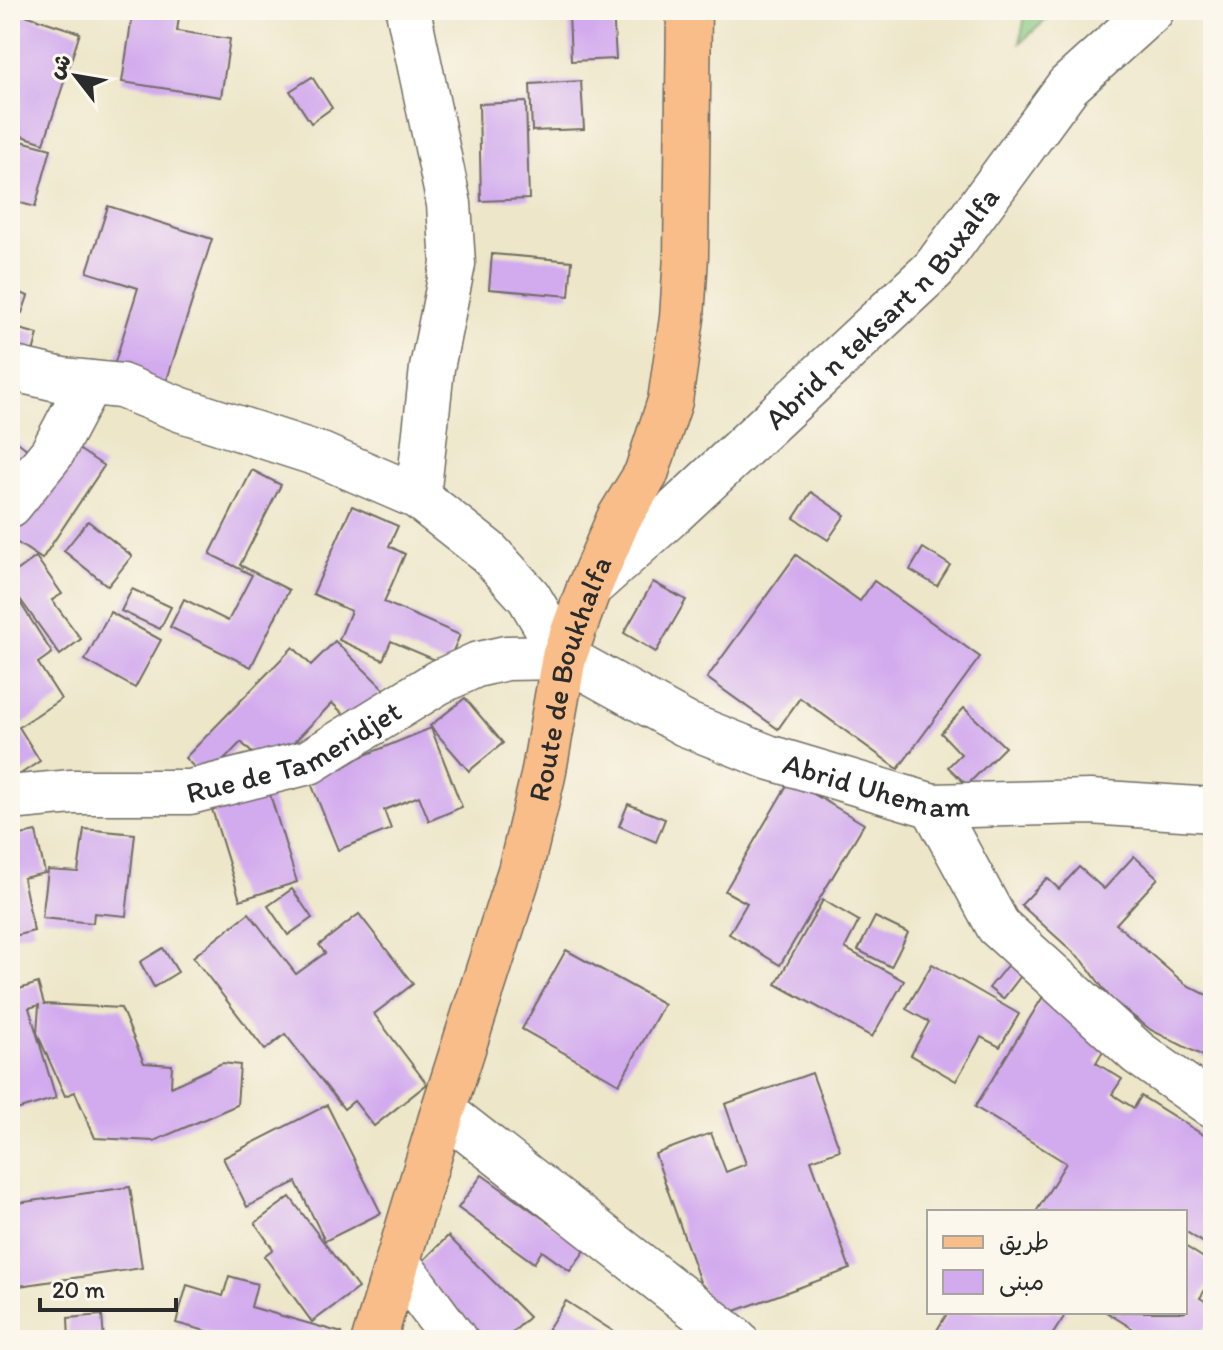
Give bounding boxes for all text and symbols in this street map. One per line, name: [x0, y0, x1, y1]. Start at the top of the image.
north arrow: [36, 36, 116, 116]
text: ش: [41, 49, 77, 83]
street label: Abrid n teksart n Buxalfa: [756, 179, 1007, 437]
street label: Route de Boukhalfa: [519, 550, 619, 805]
street label: Rue de Tameridjet: [182, 691, 407, 811]
street label: Abrid Uhemam: [779, 744, 970, 825]
legend: [927, 1210, 1187, 1314]
text: طريق: [999, 1227, 1049, 1256]
scale bar: [40, 1262, 176, 1312]
text: مبنى: [999, 1267, 1044, 1297]
text: 20 m: [52, 1275, 105, 1304]

